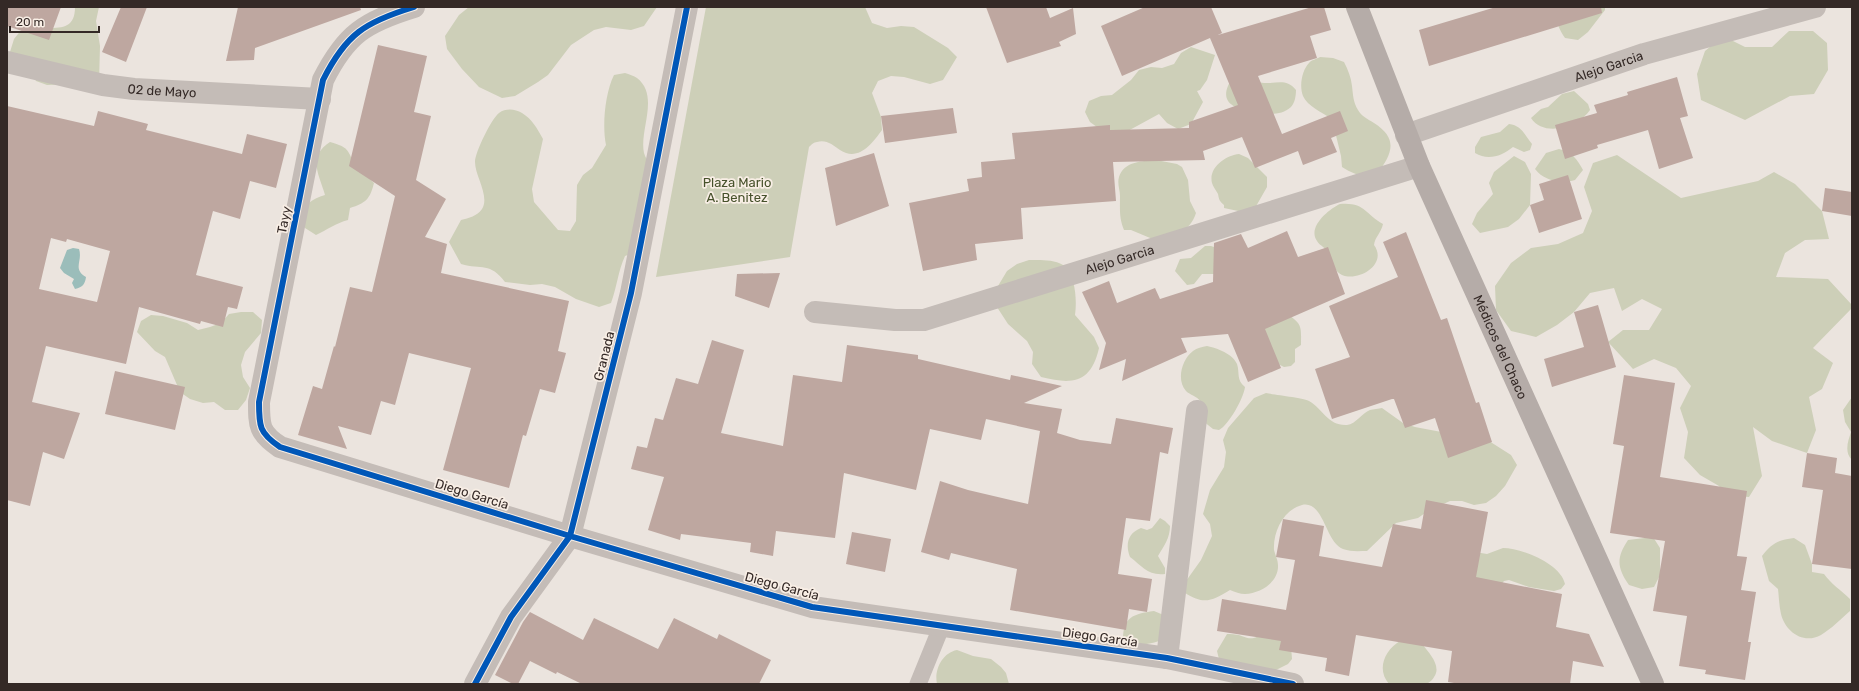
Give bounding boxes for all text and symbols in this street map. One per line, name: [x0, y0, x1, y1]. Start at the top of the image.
scale bar: [10, 8, 99, 34]
text: 20 m: [16, 15, 44, 29]
street label: Alejo Garcia: [1572, 47, 1645, 85]
street label: 02 de Mayo: [127, 81, 197, 100]
park label: Plaza Mario A. Benitez: [703, 175, 771, 205]
street label: Tayy: [274, 205, 294, 235]
street label: Alejo Garcia: [1083, 241, 1156, 277]
street label: Médicos del Chaco: [1471, 292, 1531, 401]
street label: Granada: [591, 330, 617, 382]
street label: Diego García: [433, 476, 511, 513]
street label: Diego García: [743, 569, 821, 604]
street label: Diego García: [1061, 624, 1139, 651]

